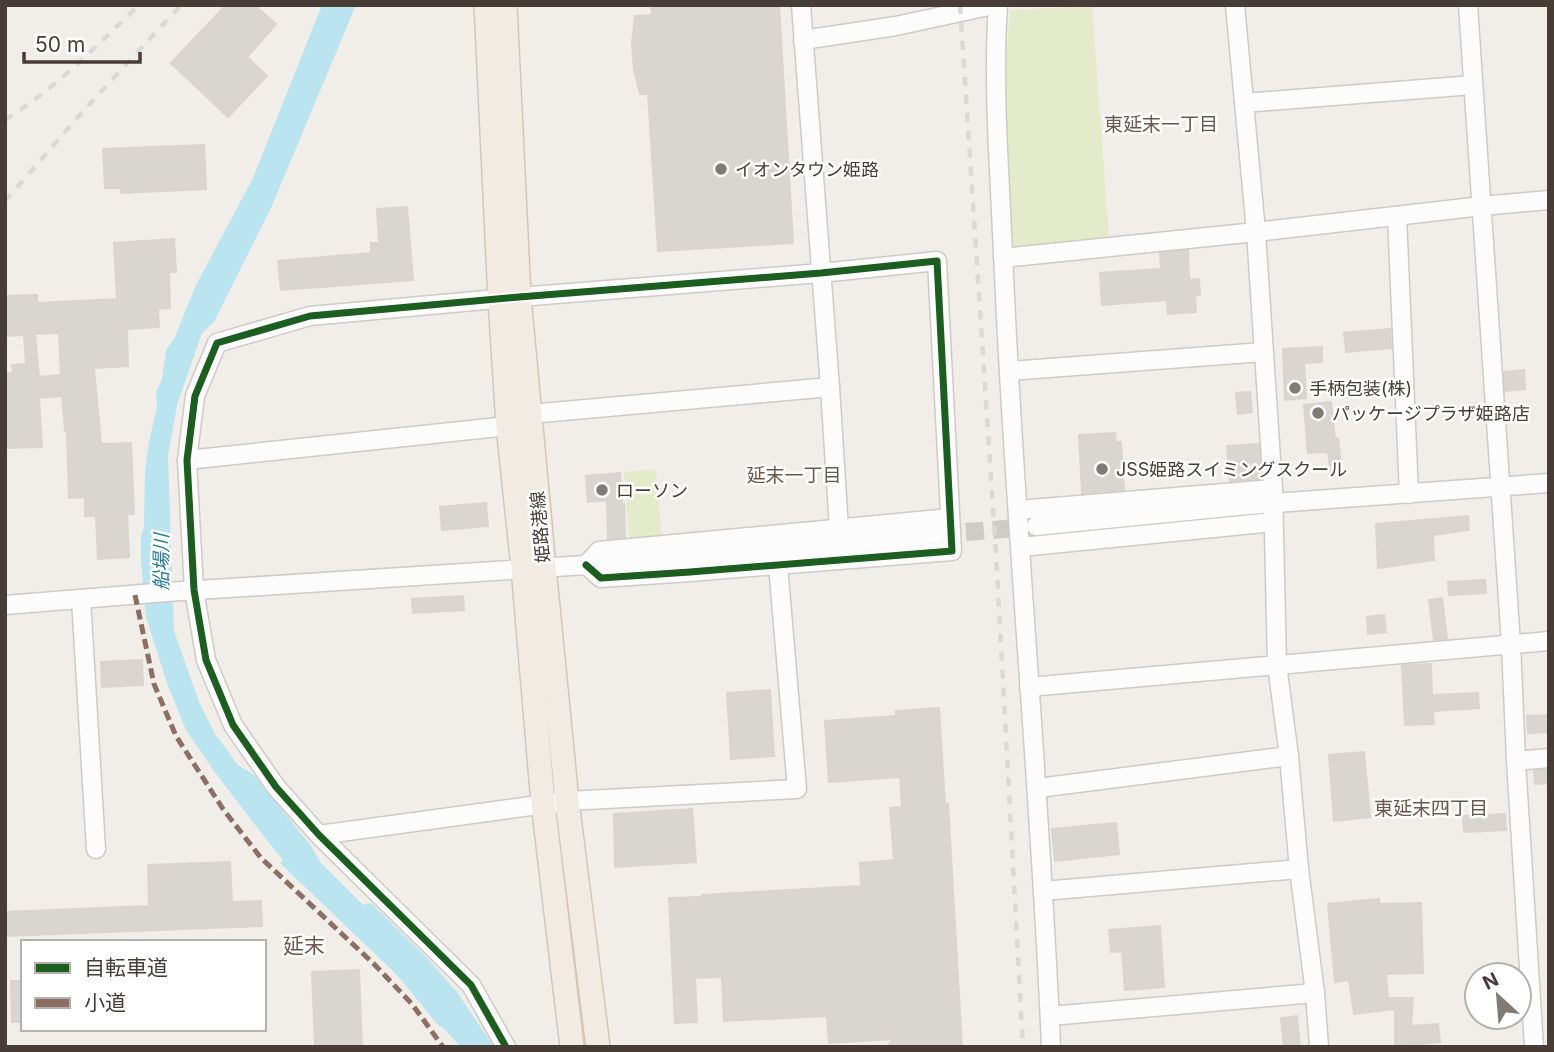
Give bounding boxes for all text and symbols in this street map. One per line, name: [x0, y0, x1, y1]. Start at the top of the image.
scale bar: [24, 21, 140, 65]
text: 50 m: [35, 32, 85, 57]
district label: 東延末一丁目: [1104, 113, 1218, 136]
place label: イオンタウン姫路: [735, 159, 879, 180]
marker: イオンタウン姫路: [713, 161, 729, 177]
place label: 手柄包装(株): [1309, 378, 1412, 399]
marker: 手柄包装(株): [1287, 380, 1303, 396]
place label: パッケージプラザ姫路店: [1332, 403, 1530, 424]
marker: パッケージプラザ姫路店: [1310, 405, 1326, 421]
place label: JSS姫路スイミングスクール: [1116, 459, 1347, 480]
marker: JSS姫路スイミングスクール: [1094, 461, 1110, 477]
district label: 延末一丁目: [746, 464, 842, 487]
place label: ローソン: [616, 480, 688, 501]
marker: ローソン: [594, 482, 610, 498]
street label: 姫路港線: [526, 490, 554, 564]
water label: 船場川: [150, 532, 173, 591]
district label: 東延末四丁目: [1374, 797, 1488, 820]
district label: 延末: [283, 933, 325, 958]
legend: [21, 940, 266, 1031]
text: 自転車道: [84, 955, 168, 980]
north arrow: [1463, 961, 1533, 1031]
text: N: [1479, 968, 1502, 995]
text: 小道: [84, 990, 126, 1015]

